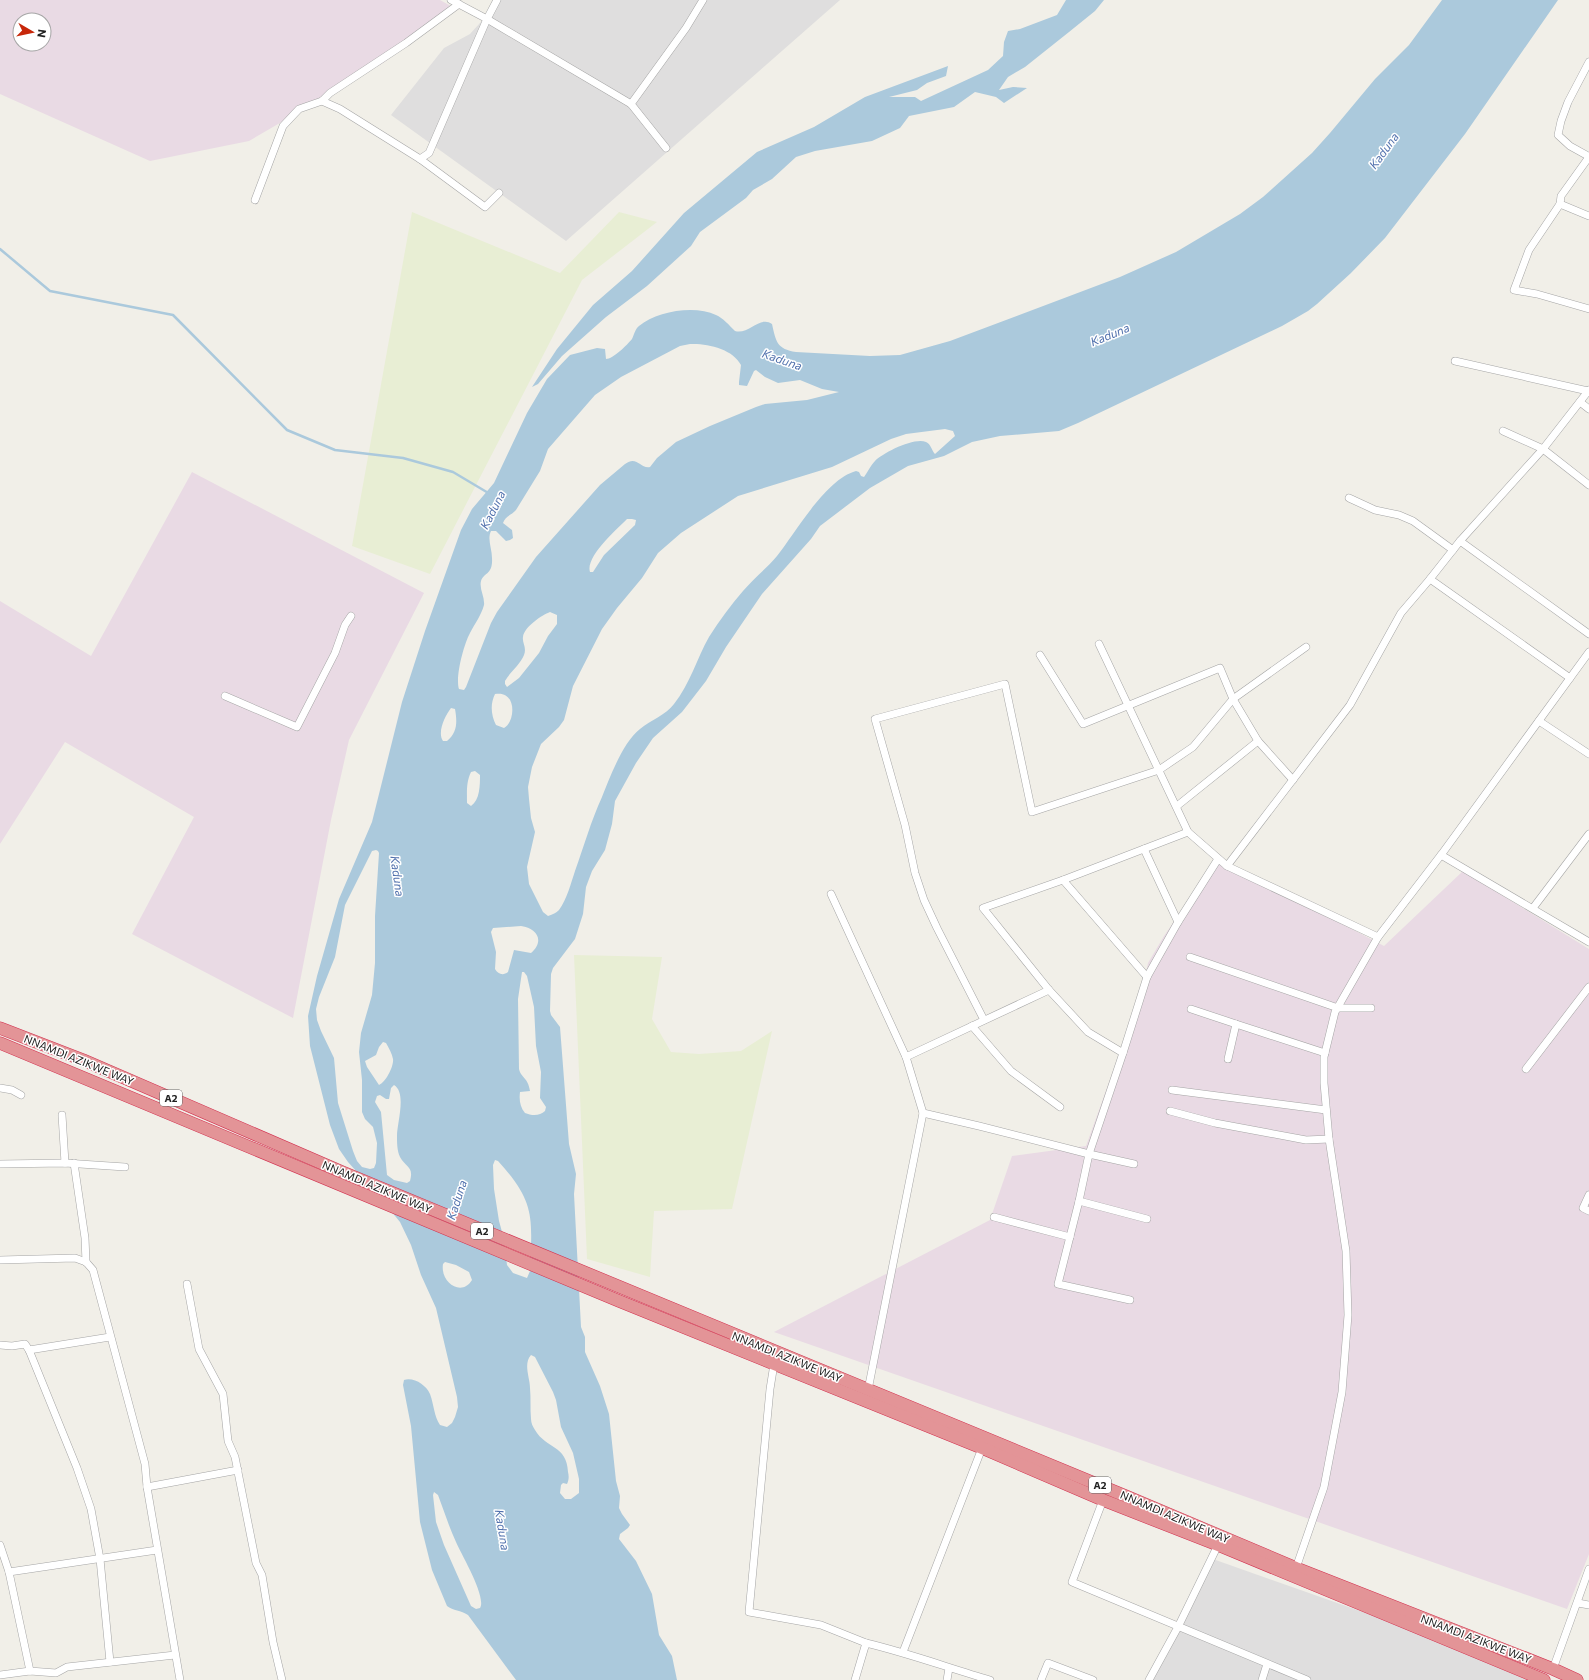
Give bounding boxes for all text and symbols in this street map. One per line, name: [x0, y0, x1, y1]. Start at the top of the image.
north arrow: [12, 12, 52, 52]
text: N: [35, 29, 49, 39]
water label: Kaduna: [1365, 130, 1401, 171]
water label: Kaduna: [1088, 320, 1131, 348]
water label: Kaduna: [761, 346, 804, 372]
water label: Kaduna: [477, 488, 508, 531]
water label: Kaduna: [388, 855, 408, 897]
street label: NNAMDI AZIKWE WAY: [22, 1032, 136, 1088]
road number: A2: [160, 1090, 182, 1106]
street label: NNAMDI AZIKWE WAY: [321, 1158, 434, 1215]
water label: Kaduna: [443, 1178, 469, 1221]
road number: A2: [471, 1223, 493, 1239]
street label: NNAMDI AZIKWE WAY: [730, 1329, 844, 1385]
road number: A2: [1089, 1477, 1111, 1493]
street label: NNAMDI AZIKWE WAY: [1119, 1488, 1232, 1545]
water label: Kaduna: [493, 1508, 513, 1551]
street label: NNAMDI AZIKWE WAY: [1419, 1611, 1533, 1666]

